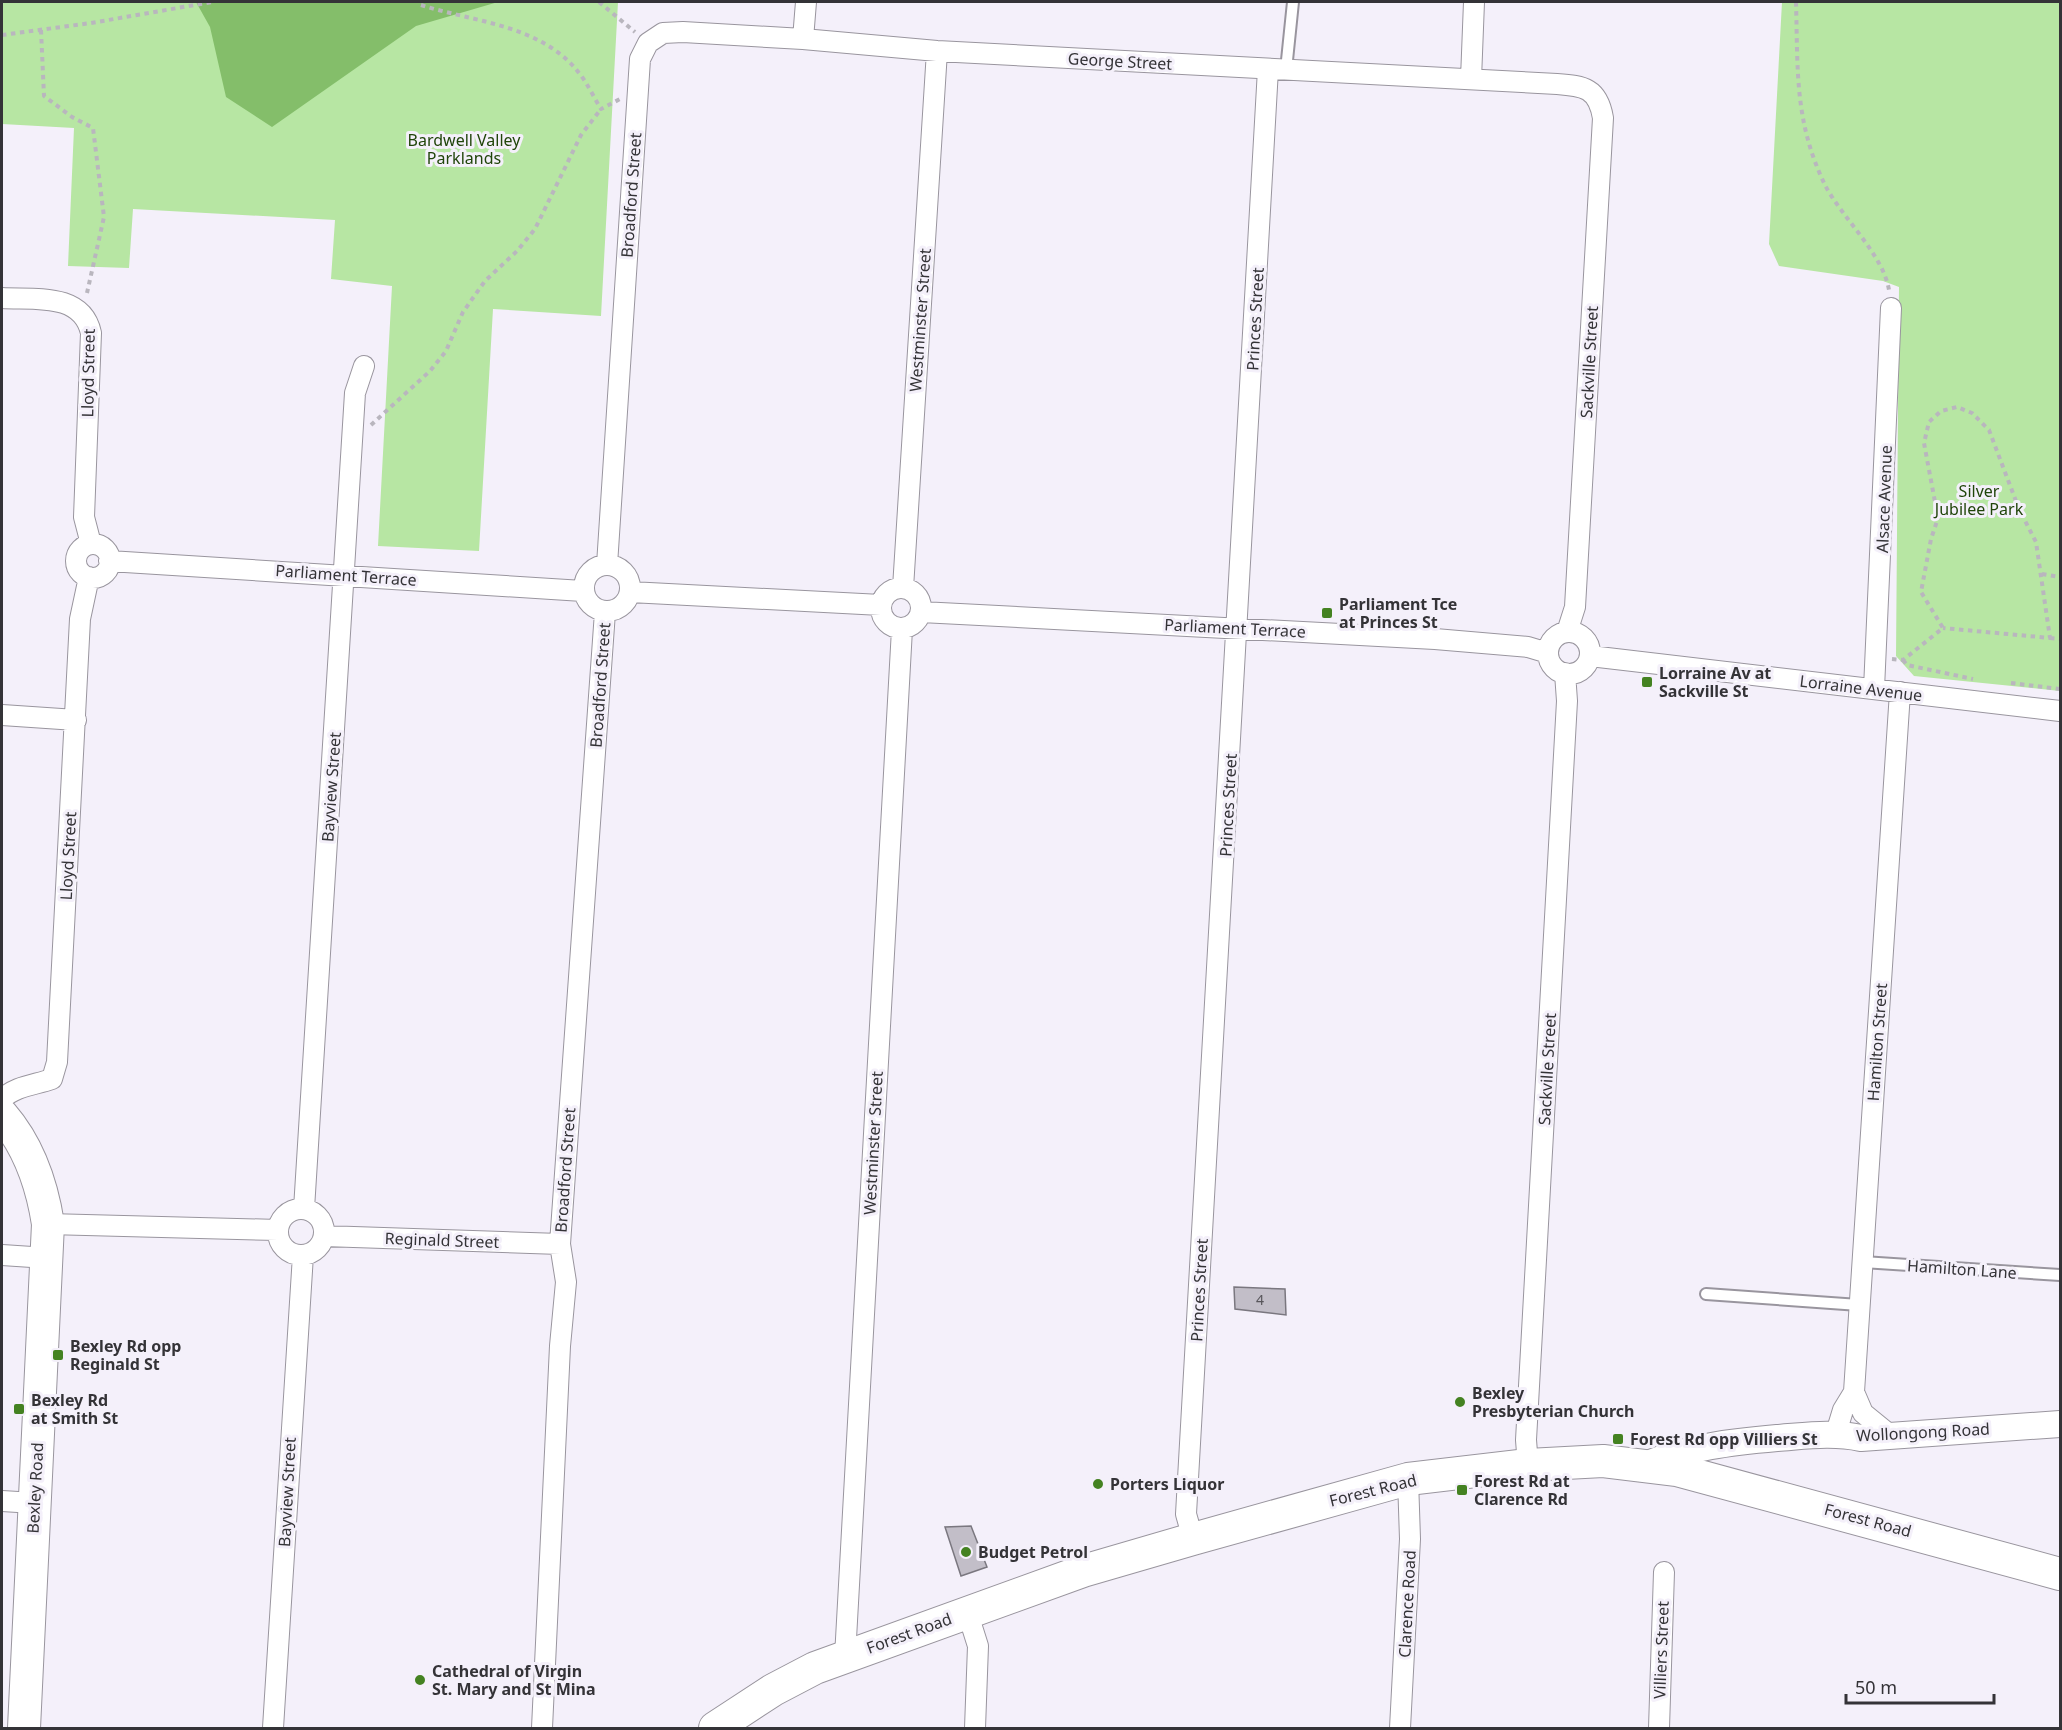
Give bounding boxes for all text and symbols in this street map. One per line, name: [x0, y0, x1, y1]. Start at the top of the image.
street label: George Street: [1067, 47, 1173, 75]
park label: Bardwell Valley Parklands: [408, 129, 521, 169]
street label: Broadford Street: [616, 132, 646, 258]
street label: Westminster Street: [904, 247, 936, 393]
street label: Princes Street: [1241, 267, 1269, 371]
street label: Sackville Street: [1575, 305, 1603, 419]
street label: Lloyd Street: [76, 328, 100, 418]
street label: Alsace Avenue: [1871, 445, 1897, 553]
park label: Silver Jubilee Park: [1933, 480, 2024, 520]
street label: Parliament Terrace: [275, 559, 417, 591]
place label: Parliament Tce at Princes St: [1339, 593, 1457, 633]
marker: Parliament Tce at Princes St: [1320, 606, 1334, 620]
street label: Parliament Terrace: [1164, 613, 1306, 643]
street label: Broadford Street: [585, 622, 615, 748]
place label: Lorraine Av at Sackville St: [1659, 662, 1771, 702]
street label: Lorraine Avenue: [1798, 670, 1924, 706]
marker: Lorraine Av at Sackville St: [1640, 675, 1654, 689]
street label: Bayview Street: [316, 731, 346, 843]
street label: Princes Street: [1214, 753, 1242, 857]
street label: Lloyd Street: [55, 811, 81, 901]
street label: Hamilton Street: [1862, 982, 1892, 1102]
street label: Sackville Street: [1533, 1012, 1561, 1126]
street label: Westminster Street: [858, 1070, 888, 1215]
street label: Broadford Street: [550, 1107, 580, 1233]
street label: Reginald Street: [384, 1227, 500, 1253]
street label: Princes Street: [1185, 1238, 1213, 1342]
street label: Hamilton Lane: [1906, 1254, 2018, 1284]
house number: 4: [1256, 1290, 1264, 1309]
place label: Bexley Rd opp Reginald St: [70, 1335, 181, 1375]
marker: Bexley Rd opp Reginald St: [51, 1348, 65, 1362]
place label: Bexley Presbyterian Church: [1472, 1382, 1634, 1422]
place label: Bexley Rd at Smith St: [31, 1389, 118, 1429]
marker: Bexley Presbyterian Church: [1453, 1395, 1467, 1409]
marker: Bexley Rd at Smith St: [12, 1402, 26, 1416]
street label: Wollongong Road: [1856, 1418, 1990, 1446]
place label: Forest Rd opp Villiers St: [1630, 1428, 1818, 1450]
marker: Forest Rd opp Villiers St: [1611, 1432, 1625, 1446]
street label: Bayview Street: [273, 1436, 301, 1547]
street label: Bexley Road: [22, 1442, 48, 1534]
street label: Forest Road: [1327, 1469, 1419, 1511]
place label: Forest Rd at Clarence Rd: [1474, 1470, 1570, 1510]
place label: Porters Liquor: [1110, 1473, 1224, 1495]
marker: Porters Liquor: [1091, 1477, 1105, 1491]
marker: Forest Rd at Clarence Rd: [1455, 1483, 1469, 1497]
street label: Forest Road: [1822, 1498, 1914, 1542]
place label: Budget Petrol: [978, 1541, 1088, 1563]
marker: Budget Petrol: [959, 1545, 973, 1559]
street label: Clarence Road: [1393, 1550, 1421, 1658]
street label: Villiers Street: [1648, 1600, 1674, 1699]
street label: Forest Road: [863, 1607, 955, 1659]
place label: Cathedral of Virgin St. Mary and St Mina: [432, 1660, 596, 1700]
scale bar: [1846, 1667, 1994, 1705]
marker: Cathedral of Virgin St. Mary and St Mina: [413, 1673, 427, 1687]
text: 50 m: [1855, 1675, 1897, 1699]

